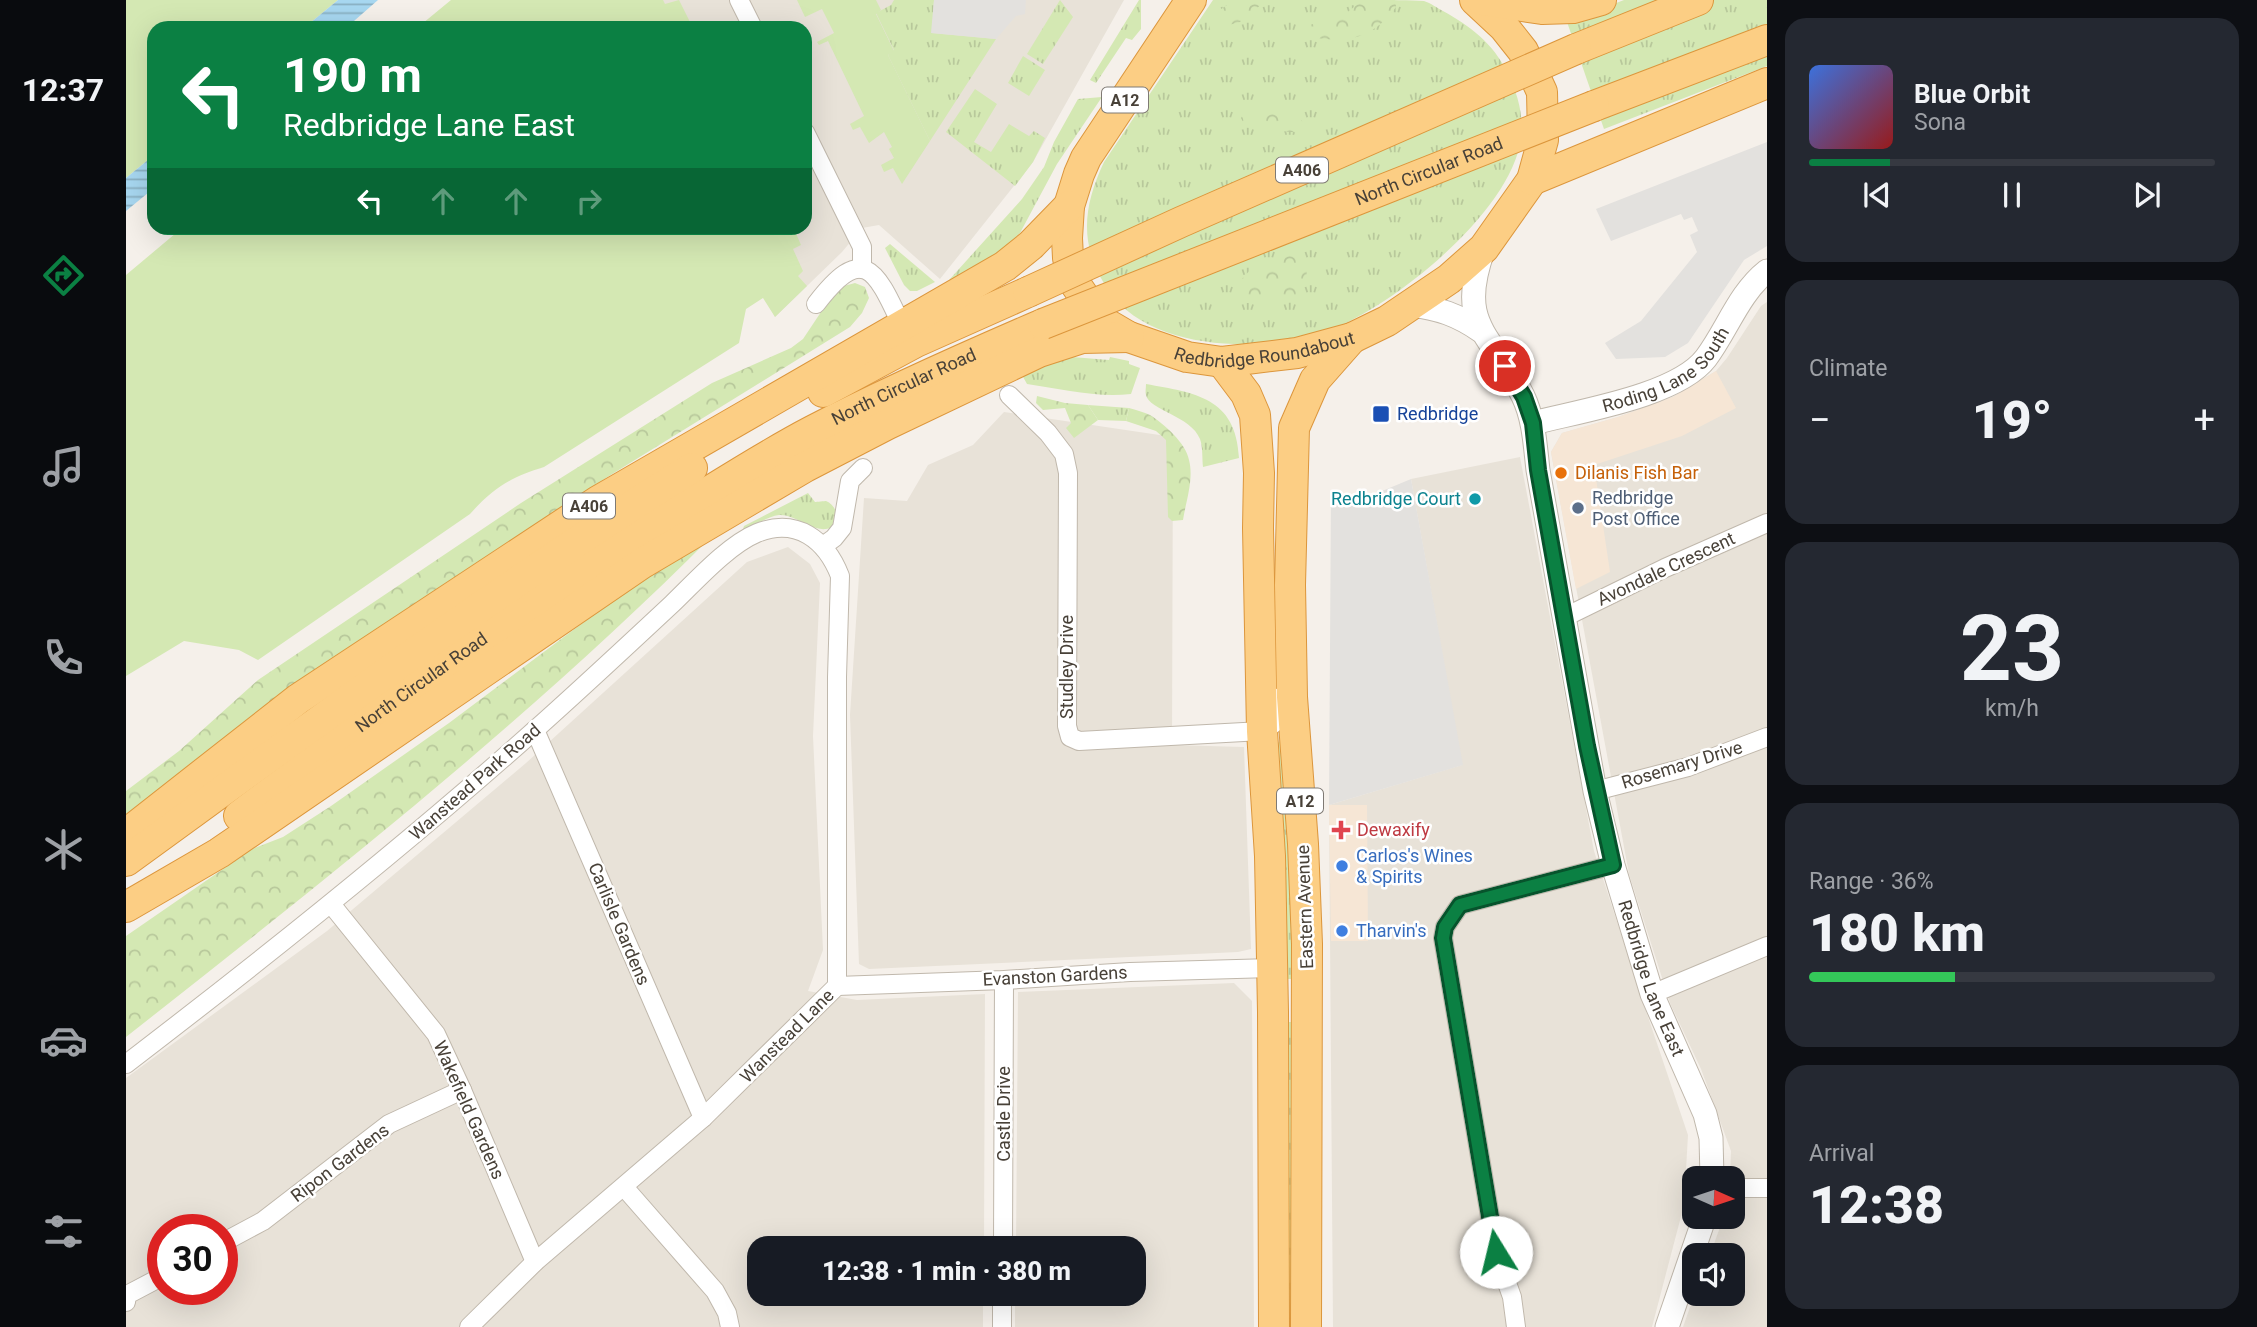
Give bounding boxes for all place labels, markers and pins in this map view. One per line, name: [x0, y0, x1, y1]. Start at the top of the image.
pin: [1475, 336, 1535, 396]
place label: Redbridge: [1397, 403, 1478, 424]
marker: Redbridge: [1371, 404, 1391, 424]
place label: Dilanis Fish Bar: [1575, 462, 1699, 483]
marker: Dilanis Fish Bar: [1553, 465, 1569, 481]
place label: Redbridge Post Office: [1592, 487, 1680, 529]
place label: Redbridge Court: [1331, 488, 1461, 509]
marker: Redbridge Court: [1467, 491, 1483, 507]
marker: Redbridge Post Office: [1570, 500, 1586, 516]
place label: Dewaxify: [1357, 819, 1430, 840]
marker: Dewaxify: [1331, 820, 1351, 840]
place label: Carlos's Wines & Spirits: [1356, 845, 1473, 887]
marker: Carlos's Wines & Spirits: [1334, 858, 1350, 874]
place label: Tharvin's: [1356, 920, 1427, 941]
marker: Tharvin's: [1334, 923, 1350, 939]

